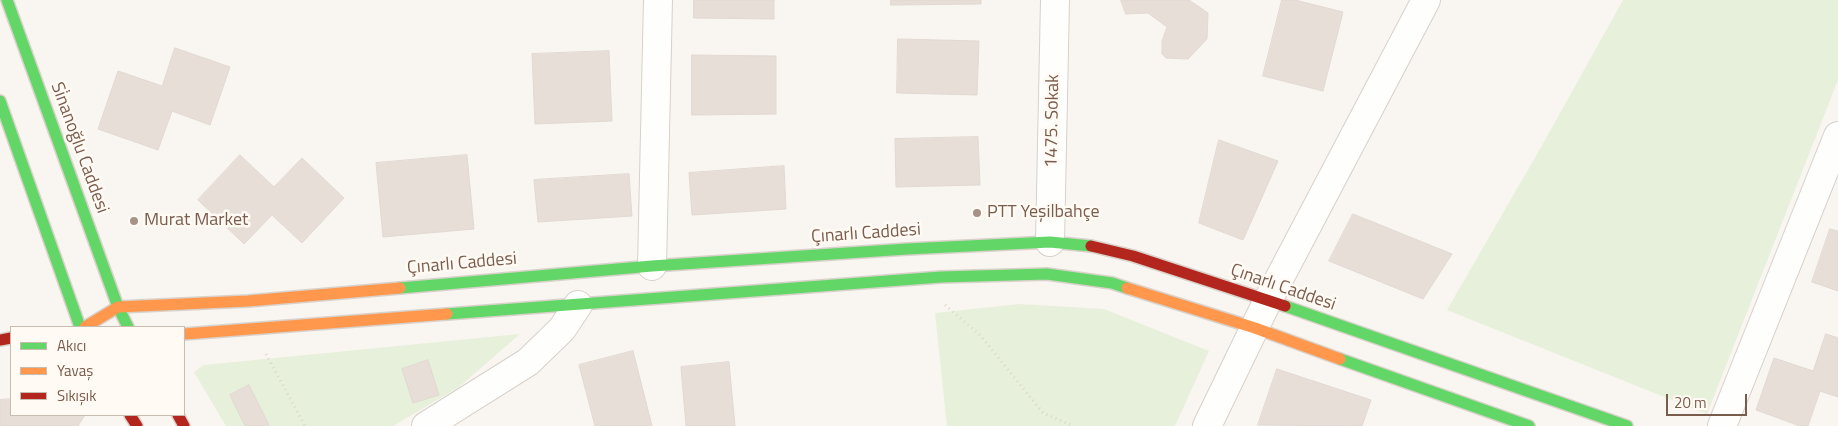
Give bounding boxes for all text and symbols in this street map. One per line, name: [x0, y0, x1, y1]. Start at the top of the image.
street label: 1475. Sokak: [1041, 74, 1065, 168]
street label: Si̇nanoğlu Caddesi: [45, 80, 113, 216]
place label: PTT Yeşilbahçe: [987, 202, 1100, 224]
marker: PTT Yeşilbahçe: [971, 207, 983, 219]
place label: Murat Market: [144, 210, 248, 232]
marker: Murat Market: [128, 215, 140, 227]
street label: Çınarlı Caddesi: [810, 219, 922, 249]
street label: Çınarlı Caddesi: [406, 248, 518, 280]
street label: Çınarlı Caddesi: [1227, 260, 1339, 316]
legend: [10, 326, 185, 416]
text: Akıcı: [57, 334, 86, 357]
text: Yavaş: [57, 359, 93, 382]
text: Sıkışık: [57, 384, 96, 407]
scale bar: [1668, 384, 1749, 416]
text: 20 m: [1674, 391, 1707, 414]

